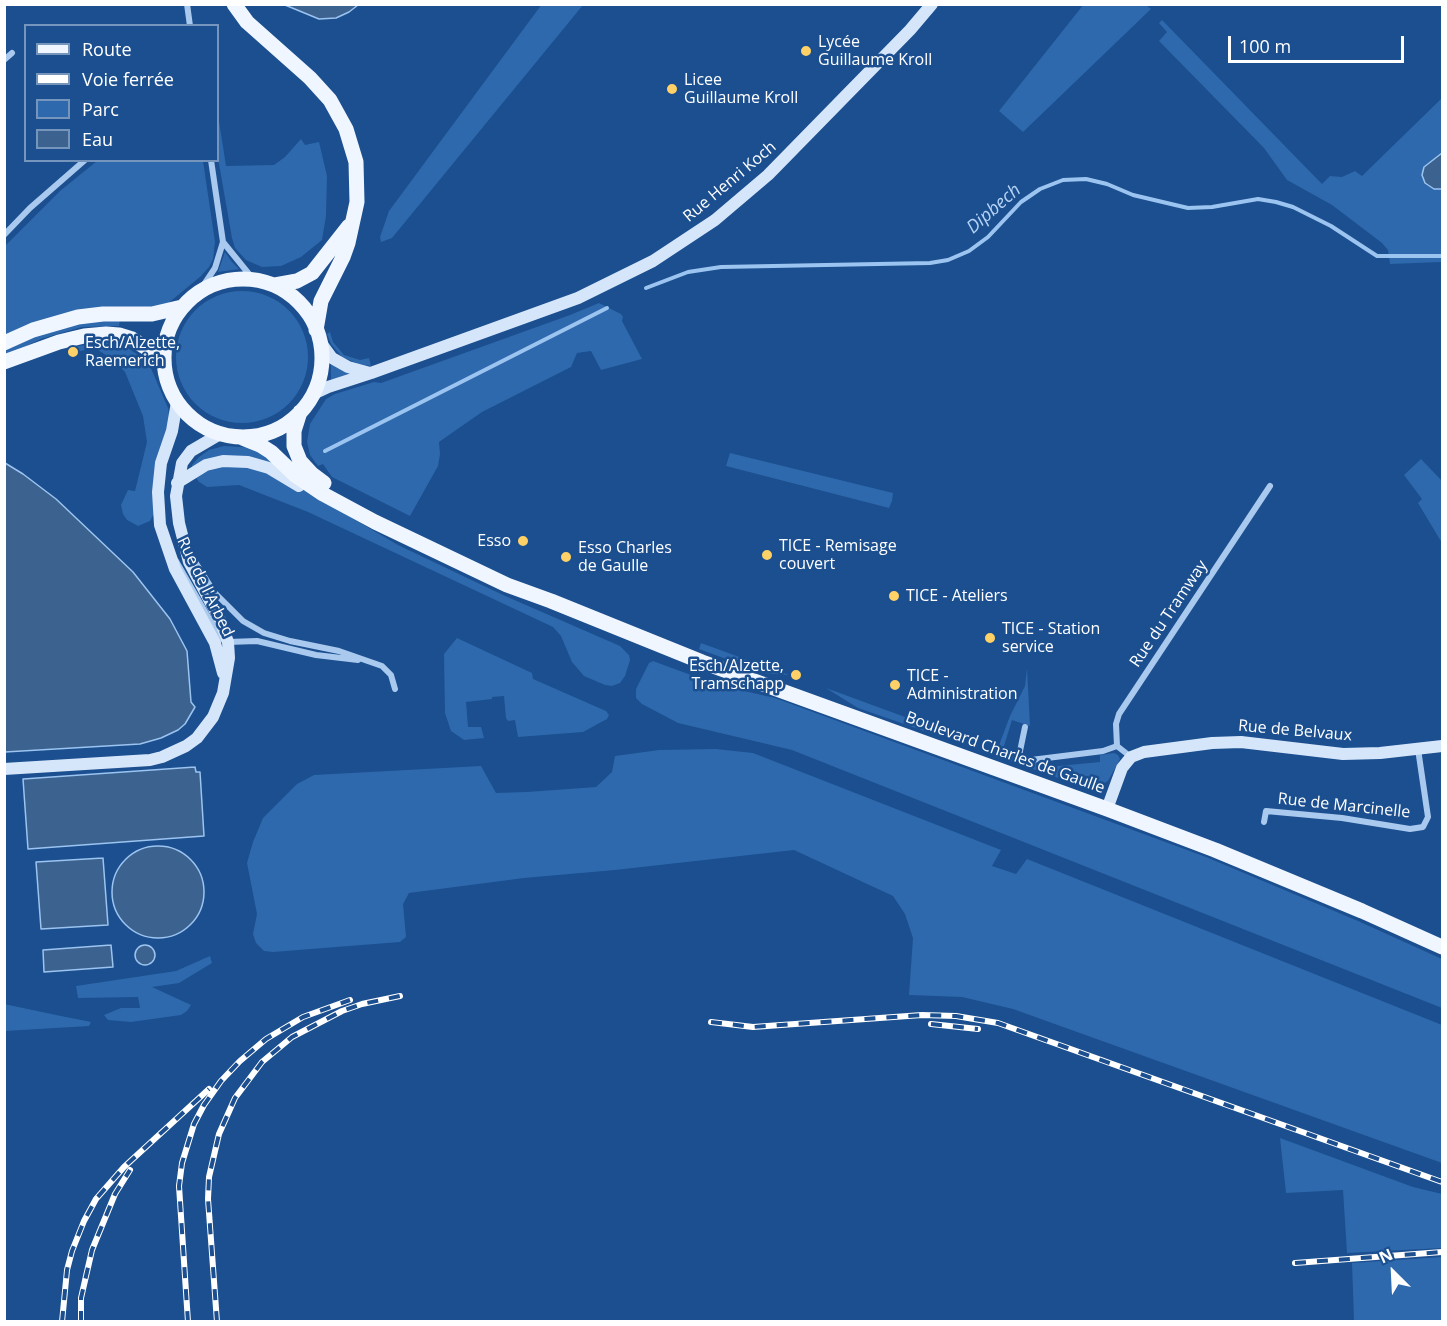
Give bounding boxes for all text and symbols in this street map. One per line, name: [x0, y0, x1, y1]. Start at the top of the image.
legend: [24, 24, 219, 162]
scale bar: [1231, 24, 1406, 62]
place label: Lycée Guillaume Kroll: [818, 32, 932, 70]
text: 100 m: [1239, 34, 1291, 58]
text: Route: [82, 37, 132, 61]
marker: Lycée Guillaume Kroll: [799, 44, 813, 58]
text: Voie ferrée: [82, 67, 174, 91]
place label: Licee Guillaume Kroll: [684, 70, 798, 108]
marker: Licee Guillaume Kroll: [665, 82, 679, 96]
text: Parc: [82, 97, 119, 121]
text: Eau: [82, 127, 113, 151]
street label: Rue Henri Koch: [680, 138, 780, 226]
water label: Dipbech: [962, 180, 1026, 238]
place label: Esch/Alzette, Raemerich: [85, 333, 180, 371]
marker: Esch/Alzette, Raemerich: [66, 345, 80, 359]
place label: Esso: [477, 531, 511, 551]
street label: Rue de l'Arbed: [173, 534, 237, 640]
marker: Esso: [516, 534, 530, 548]
place label: TICE - Remisage couvert: [779, 536, 897, 574]
place label: Esso Charles de Gaulle: [578, 538, 672, 576]
marker: TICE - Remisage couvert: [760, 548, 774, 562]
marker: Esso Charles de Gaulle: [559, 550, 573, 564]
street label: Rue du Tramway: [1126, 557, 1212, 671]
place label: TICE - Ateliers: [906, 586, 1008, 606]
marker: TICE - Ateliers: [887, 589, 901, 603]
place label: TICE - Station service: [1002, 619, 1100, 657]
marker: TICE - Station service: [983, 631, 997, 645]
place label: Esch/Alzette, Tramschapp: [689, 656, 784, 694]
place label: TICE - Administration: [907, 666, 1018, 704]
marker: Esch/Alzette, Tramschapp: [789, 668, 803, 682]
marker: TICE - Administration: [888, 678, 902, 692]
street label: Boulevard Charles de Gaulle: [903, 708, 1107, 798]
street label: Rue de Belvaux: [1237, 716, 1353, 746]
street label: Rue de Marcinelle: [1277, 789, 1411, 823]
north arrow: [1363, 1242, 1423, 1302]
text: N: [1375, 1243, 1396, 1268]

